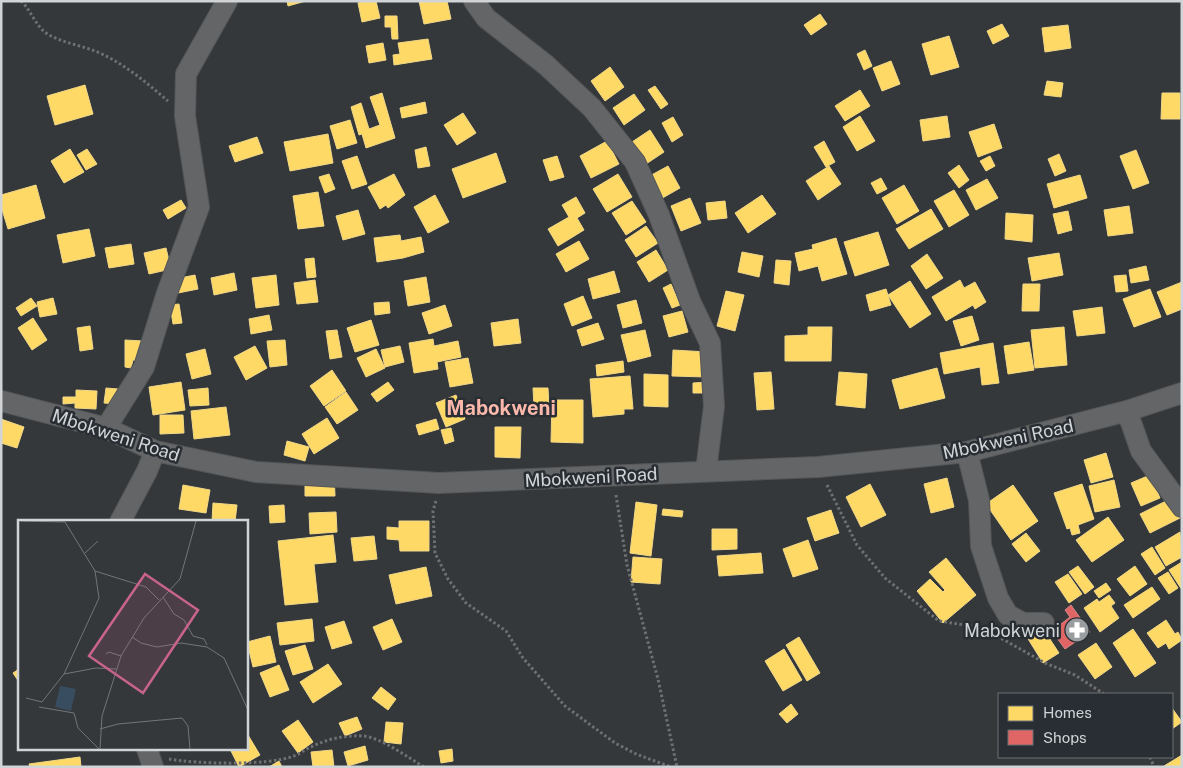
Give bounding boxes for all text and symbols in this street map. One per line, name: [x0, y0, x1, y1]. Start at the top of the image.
district label: Mabokweni: [446, 396, 556, 420]
street label: Mbokweni Road: [49, 404, 183, 466]
street label: Mbokweni Road: [941, 415, 1075, 463]
street label: Mbokweni Road: [524, 463, 658, 491]
inset map: [18, 520, 248, 750]
pharmacy icon: Mabokweni: [1064, 617, 1090, 643]
place label: Mabokweni: [964, 620, 1060, 641]
legend: [998, 693, 1173, 758]
text: Homes: [1043, 704, 1092, 721]
text: Shops: [1043, 729, 1087, 746]

